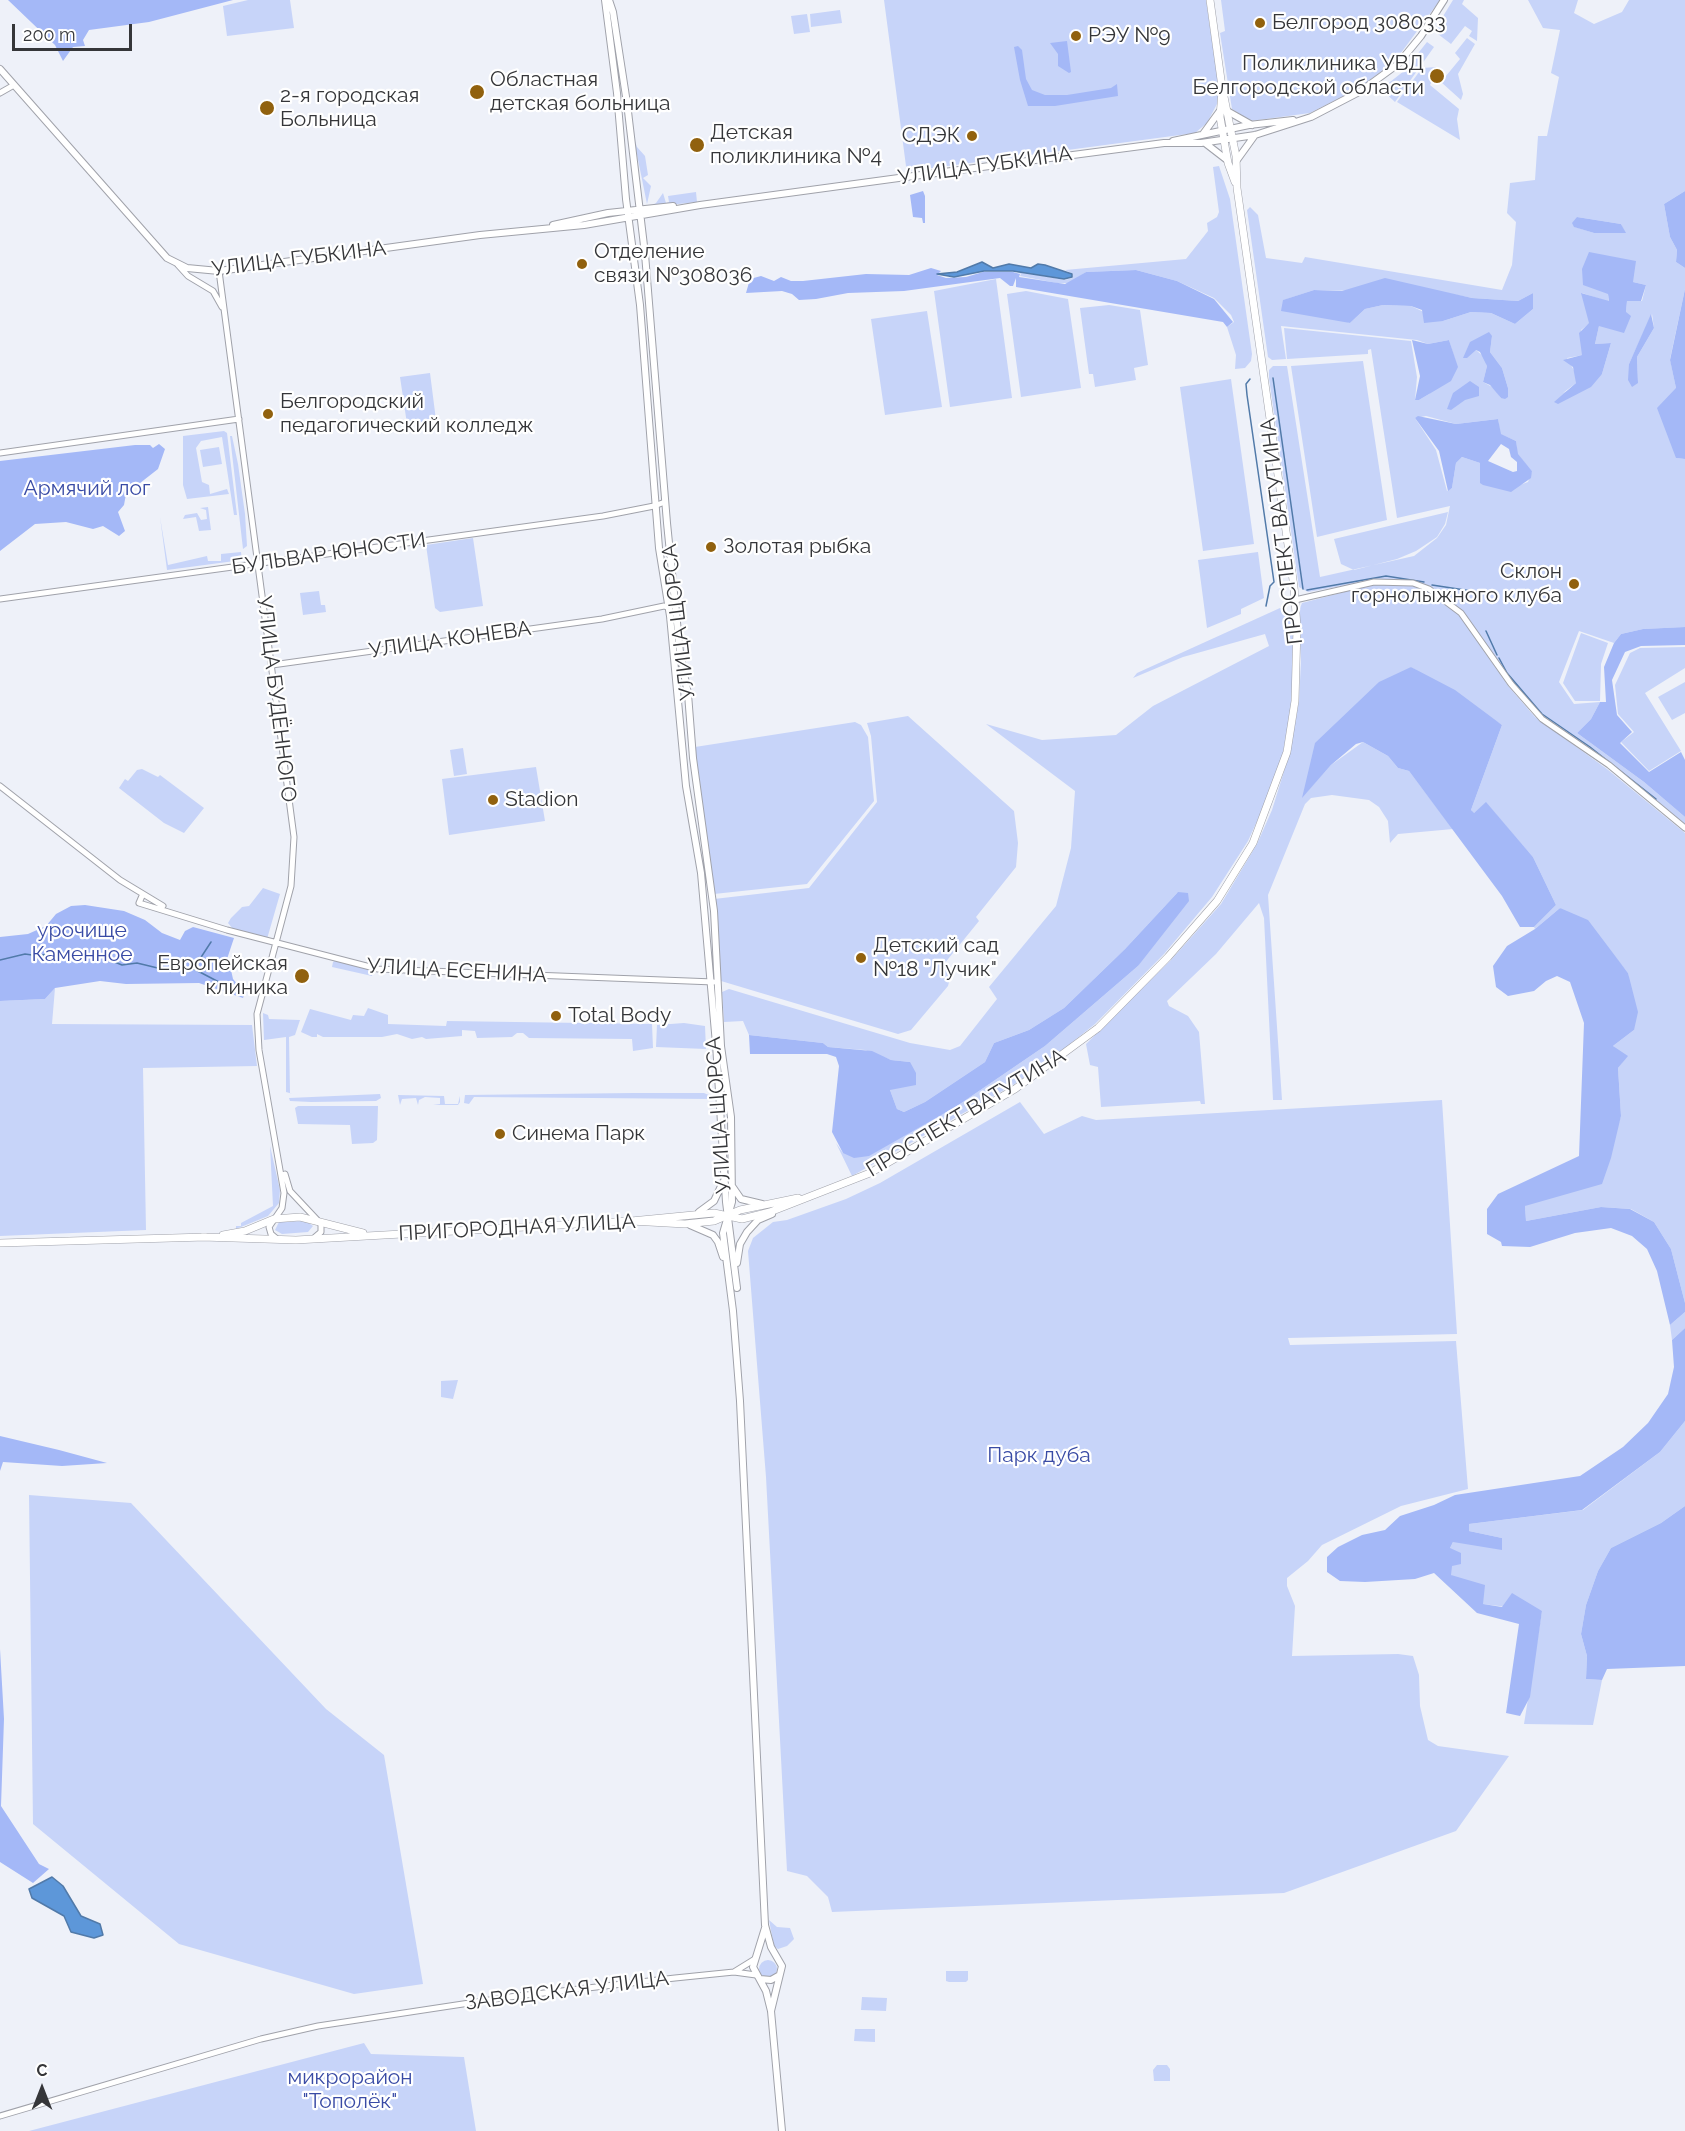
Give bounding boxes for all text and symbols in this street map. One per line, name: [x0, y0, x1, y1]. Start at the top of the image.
place label: Белгород 308033: [1272, 10, 1446, 36]
scale bar: [15, 12, 135, 50]
marker: Белгород 308033: [1253, 16, 1267, 30]
place label: РЭУ №9: [1088, 23, 1171, 49]
text: 200 m: [23, 24, 76, 45]
marker: РЭУ №9: [1069, 29, 1083, 43]
place label: Поликлиника УВД Белгородской области: [1193, 51, 1424, 101]
place label: Областная детская больница: [490, 67, 670, 117]
marker: Поликлиника УВД Белгородской области: [1428, 67, 1446, 85]
place label: 2-я городская Больница: [280, 83, 419, 133]
marker: Областная детская больница: [468, 83, 486, 101]
marker: 2-я городская Больница: [258, 99, 276, 117]
place label: Детская поликлиника №4: [710, 120, 882, 170]
place label: СДЭК: [902, 123, 960, 149]
marker: СДЭК: [965, 129, 979, 143]
marker: Детская поликлиника №4: [688, 136, 706, 154]
street label: УЛИЦА ГУБКИНА: [896, 141, 1074, 191]
street label: УЛИЦА ГУБКИНА: [210, 236, 388, 282]
place label: Отделение связи №308036: [594, 239, 752, 289]
marker: Отделение связи №308036: [575, 257, 589, 271]
place label: Белгородский педагогический колледж: [280, 389, 534, 439]
marker: Белгородский педагогический колледж: [261, 407, 275, 421]
street label: ПРОСПЕКТ ВАТУТИНА: [1256, 416, 1308, 646]
park label: Армячий лог: [24, 476, 150, 502]
street label: БУЛЬВАР ЮНОСТИ: [230, 528, 428, 580]
place label: Золотая рыбка: [723, 534, 871, 560]
marker: Золотая рыбка: [704, 540, 718, 554]
street label: УЛИЦА ЩОРСА: [657, 543, 701, 701]
place label: Склон горнолыжного клуба: [1351, 559, 1562, 609]
marker: Склон горнолыжного клуба: [1567, 577, 1581, 591]
street label: УЛИЦА БУДЁННОГО: [251, 594, 301, 804]
street label: УЛИЦА КОНЕВА: [367, 616, 533, 664]
place label: Stadion: [505, 787, 578, 813]
marker: Stadion: [486, 793, 500, 807]
park label: урочище Каменное: [31, 918, 133, 968]
place label: Детский сад №18 "Лучик": [873, 933, 999, 983]
place label: Европейская клиника: [157, 951, 288, 1001]
marker: Детский сад №18 "Лучик": [854, 951, 868, 965]
street label: УЛИЦА ЕСЕНИНА: [366, 954, 548, 988]
marker: Европейская клиника: [293, 967, 311, 985]
place label: Total Body: [568, 1003, 671, 1029]
marker: Total Body: [549, 1009, 563, 1023]
street label: УЛИЦА ЩОРСА: [701, 1036, 737, 1194]
street label: ПРОСПЕКТ ВАТУТИНА: [862, 1043, 1070, 1183]
place label: Синема Парк: [512, 1121, 645, 1147]
marker: Синема Парк: [493, 1127, 507, 1141]
street label: ПРИГОРОДНАЯ УЛИЦА: [398, 1209, 636, 1247]
park label: Парк дуба: [987, 1443, 1091, 1469]
street label: ЗАВОДСКАЯ УЛИЦА: [464, 1966, 670, 2016]
north arrow: [12, 2059, 72, 2119]
text: С: [37, 2061, 47, 2080]
park label: микрорайон "Тополёк": [287, 2065, 413, 2115]

